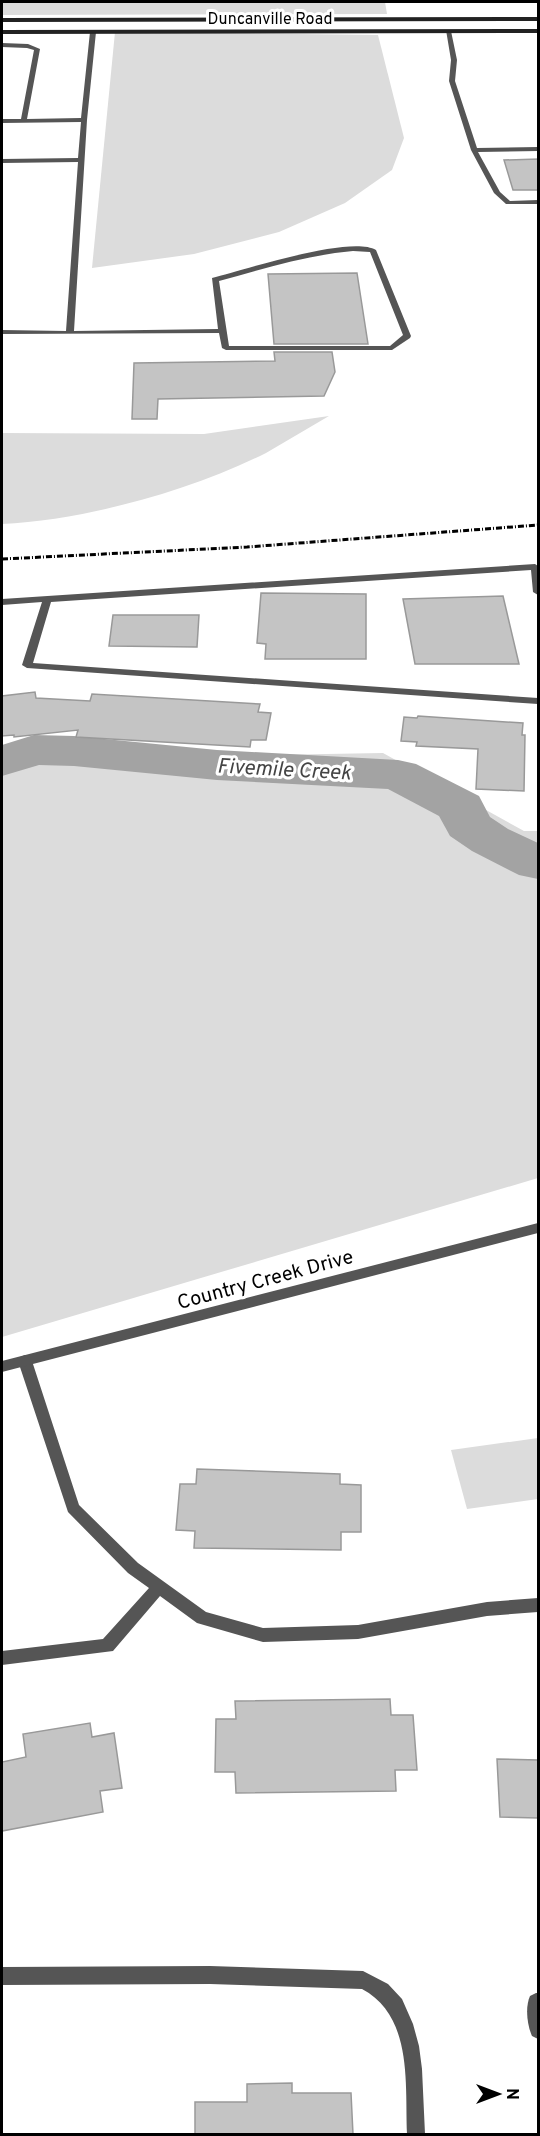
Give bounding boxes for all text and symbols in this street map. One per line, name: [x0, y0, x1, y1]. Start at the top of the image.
street label: Duncanville Road: [208, 10, 332, 30]
water label: Fivemile Creek: [216, 754, 352, 788]
street label: Country Creek Drive: [175, 1245, 356, 1317]
north arrow: [468, 2064, 528, 2124]
text: N: [501, 2088, 521, 2100]

